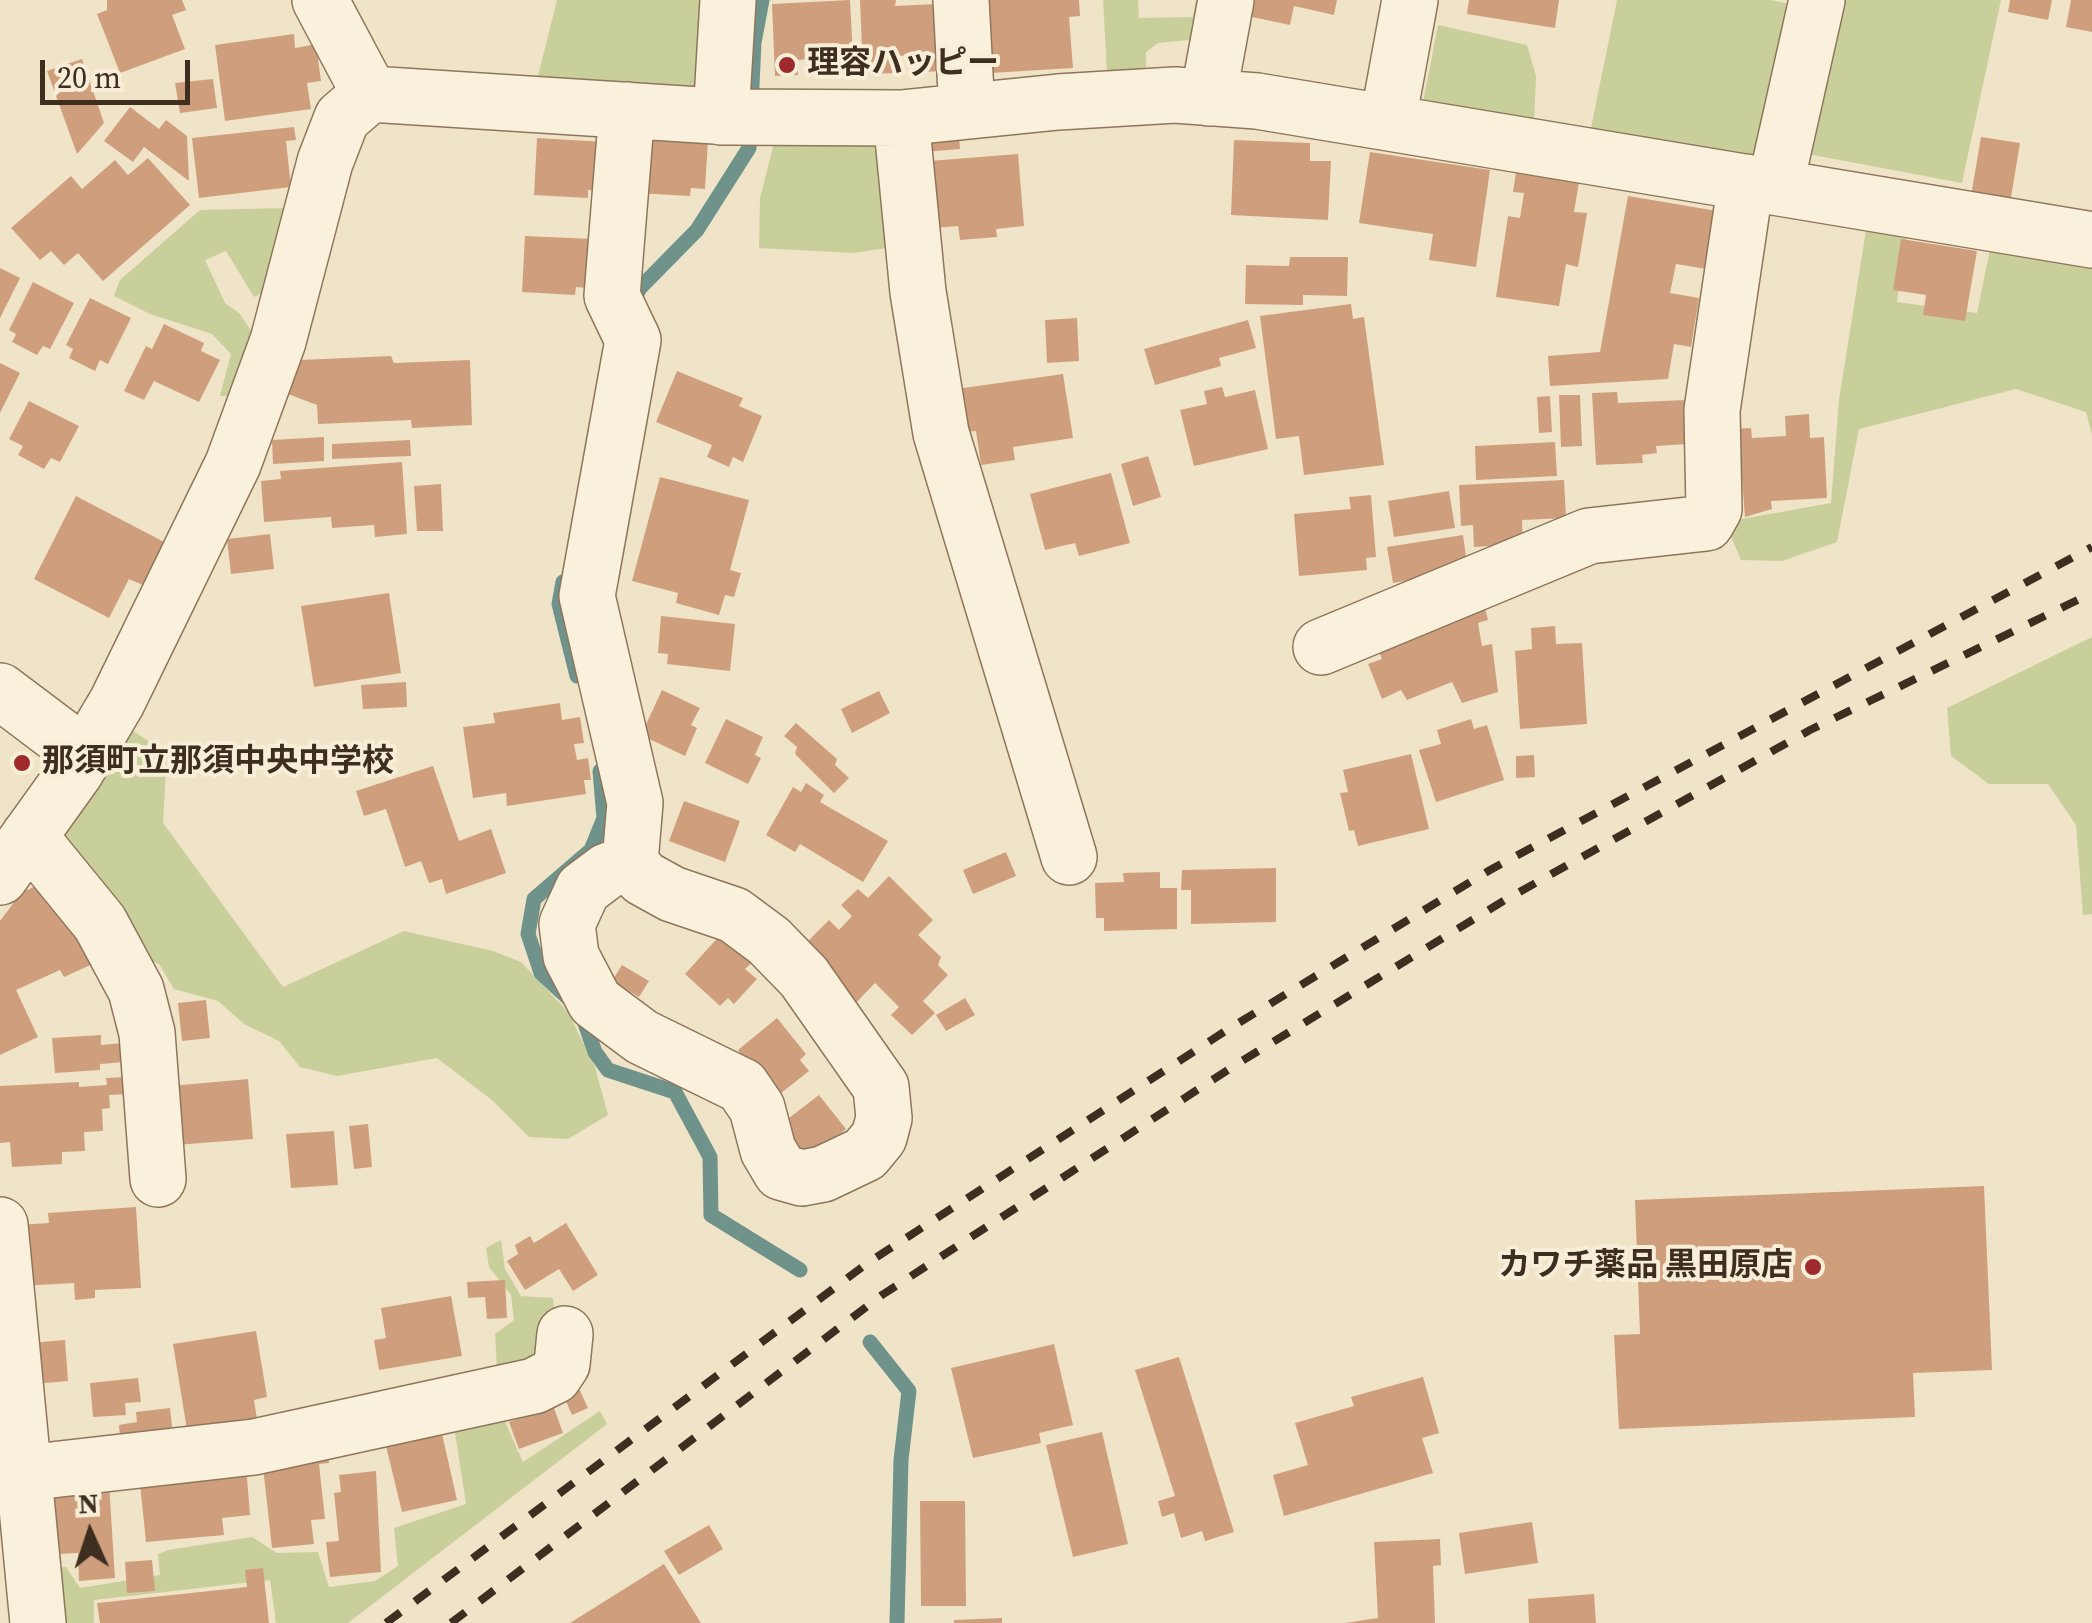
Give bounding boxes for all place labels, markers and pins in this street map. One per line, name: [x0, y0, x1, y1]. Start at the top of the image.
place label: 理容ハッピー: [807, 46, 999, 84]
marker: 理容ハッピー: [776, 54, 798, 76]
place label: 那須町立那須中央中学校: [42, 744, 394, 782]
marker: 那須町立那須中央中学校: [11, 752, 33, 774]
place label: カワチ薬品 黒田原店: [1498, 1248, 1793, 1286]
marker: カワチ薬品 黒田原店: [1802, 1256, 1824, 1278]

